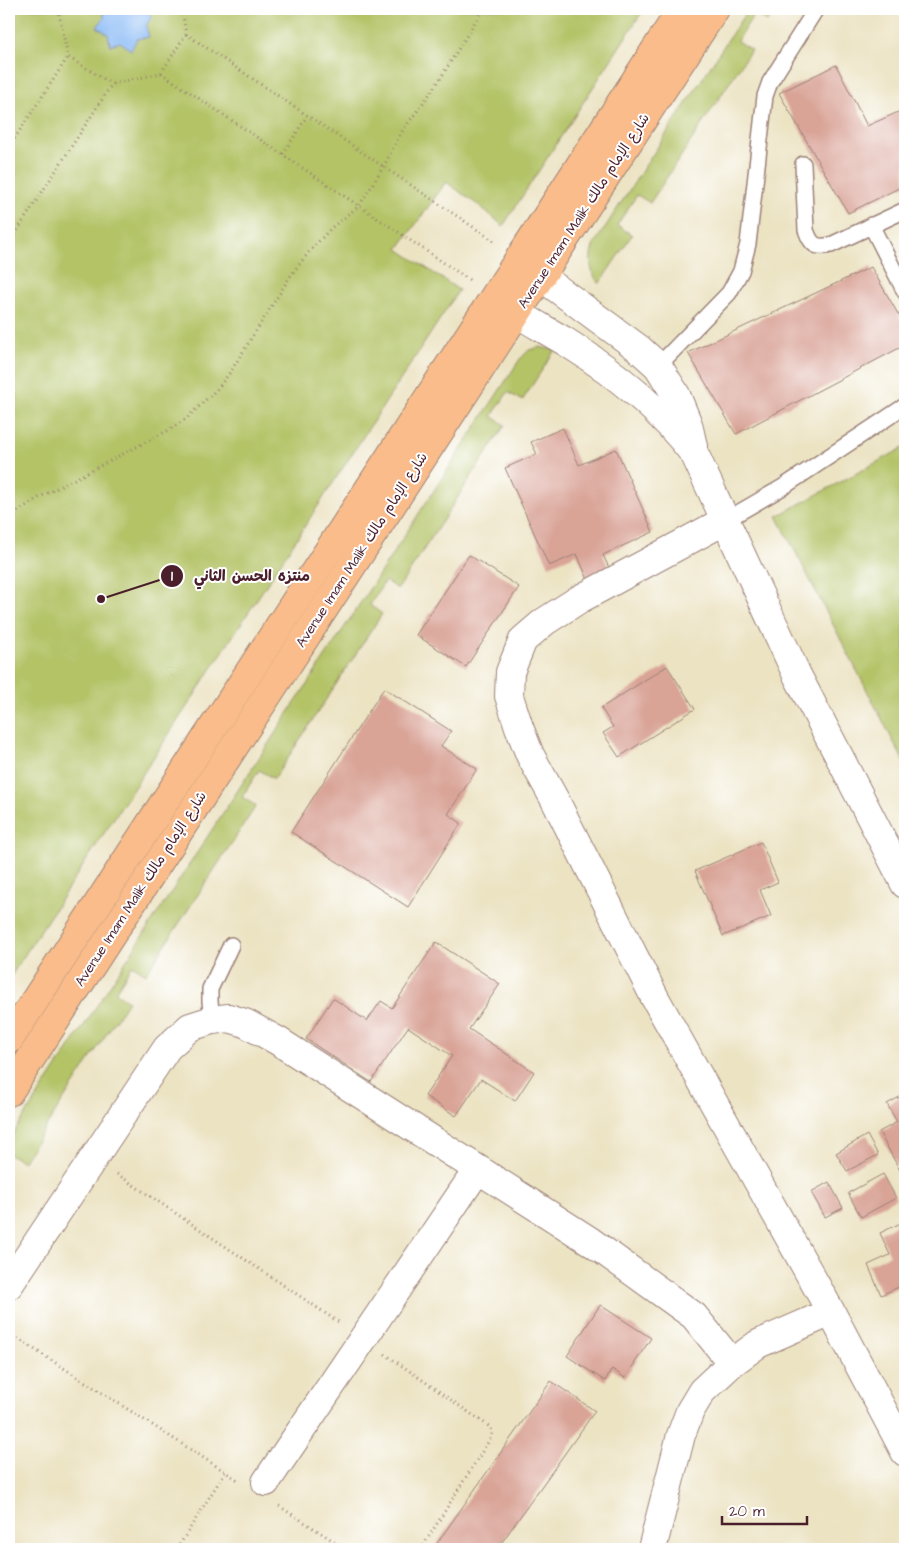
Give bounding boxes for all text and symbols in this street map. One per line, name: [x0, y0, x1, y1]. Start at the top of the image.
street label: Avenue Imam Malik شارع الإمام مالك: [513, 110, 655, 312]
street label: Avenue Imam Malik شارع الإمام مالك: [291, 449, 433, 651]
callout: منتزه الحسن الثاني: [159, 561, 320, 591]
text: 1: [171, 566, 173, 587]
text: منتزه الحسن الثاني: [194, 566, 310, 590]
street label: Avenue Imam Malik شارع الإمام مالك: [70, 788, 212, 990]
scale bar: [722, 1493, 806, 1525]
text: 20 m: [729, 1501, 765, 1522]

